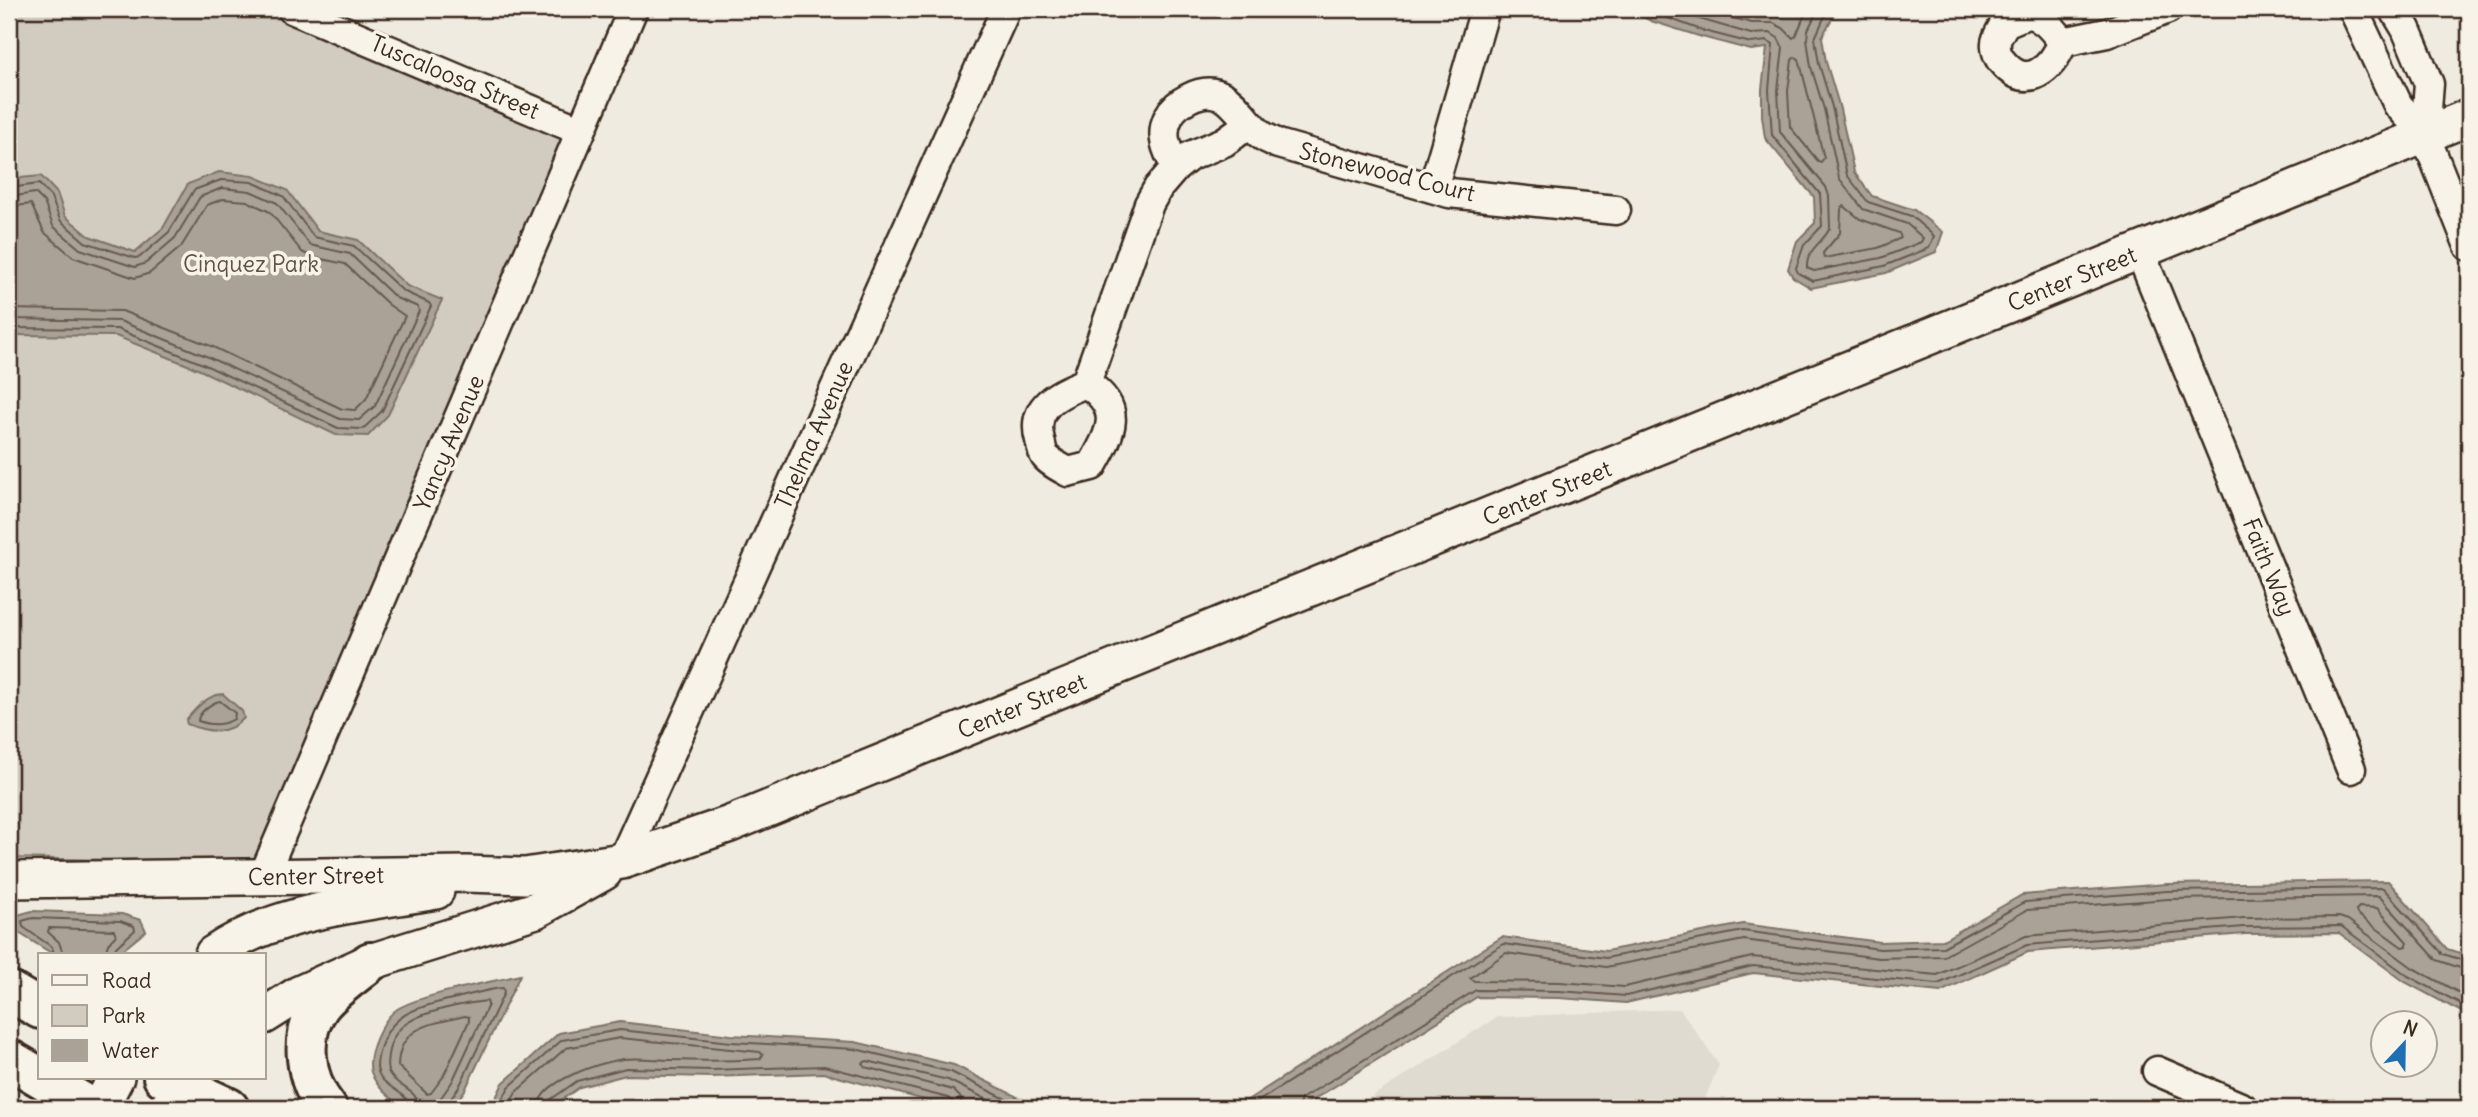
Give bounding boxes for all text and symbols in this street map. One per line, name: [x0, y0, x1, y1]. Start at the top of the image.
street label: Tuscaloosa Street: [366, 28, 544, 125]
street label: Stonewood Court: [1296, 136, 1478, 207]
street label: Center Street: [2003, 239, 2141, 317]
park label: Cinquez Park: [183, 249, 319, 278]
street label: Thelma Avenue: [768, 356, 859, 513]
street label: Yancy Avenue: [407, 370, 490, 515]
street label: Center Street: [1478, 453, 1616, 531]
street label: Faith Way: [2237, 514, 2302, 620]
street label: Center Street: [953, 666, 1091, 744]
street label: Center Street: [248, 860, 385, 891]
legend: [38, 953, 266, 1078]
text: Road: [102, 967, 151, 994]
text: Park: [102, 1002, 145, 1029]
north arrow: [2370, 1009, 2440, 1078]
text: N: [2400, 1015, 2421, 1042]
text: Water: [102, 1037, 160, 1064]

